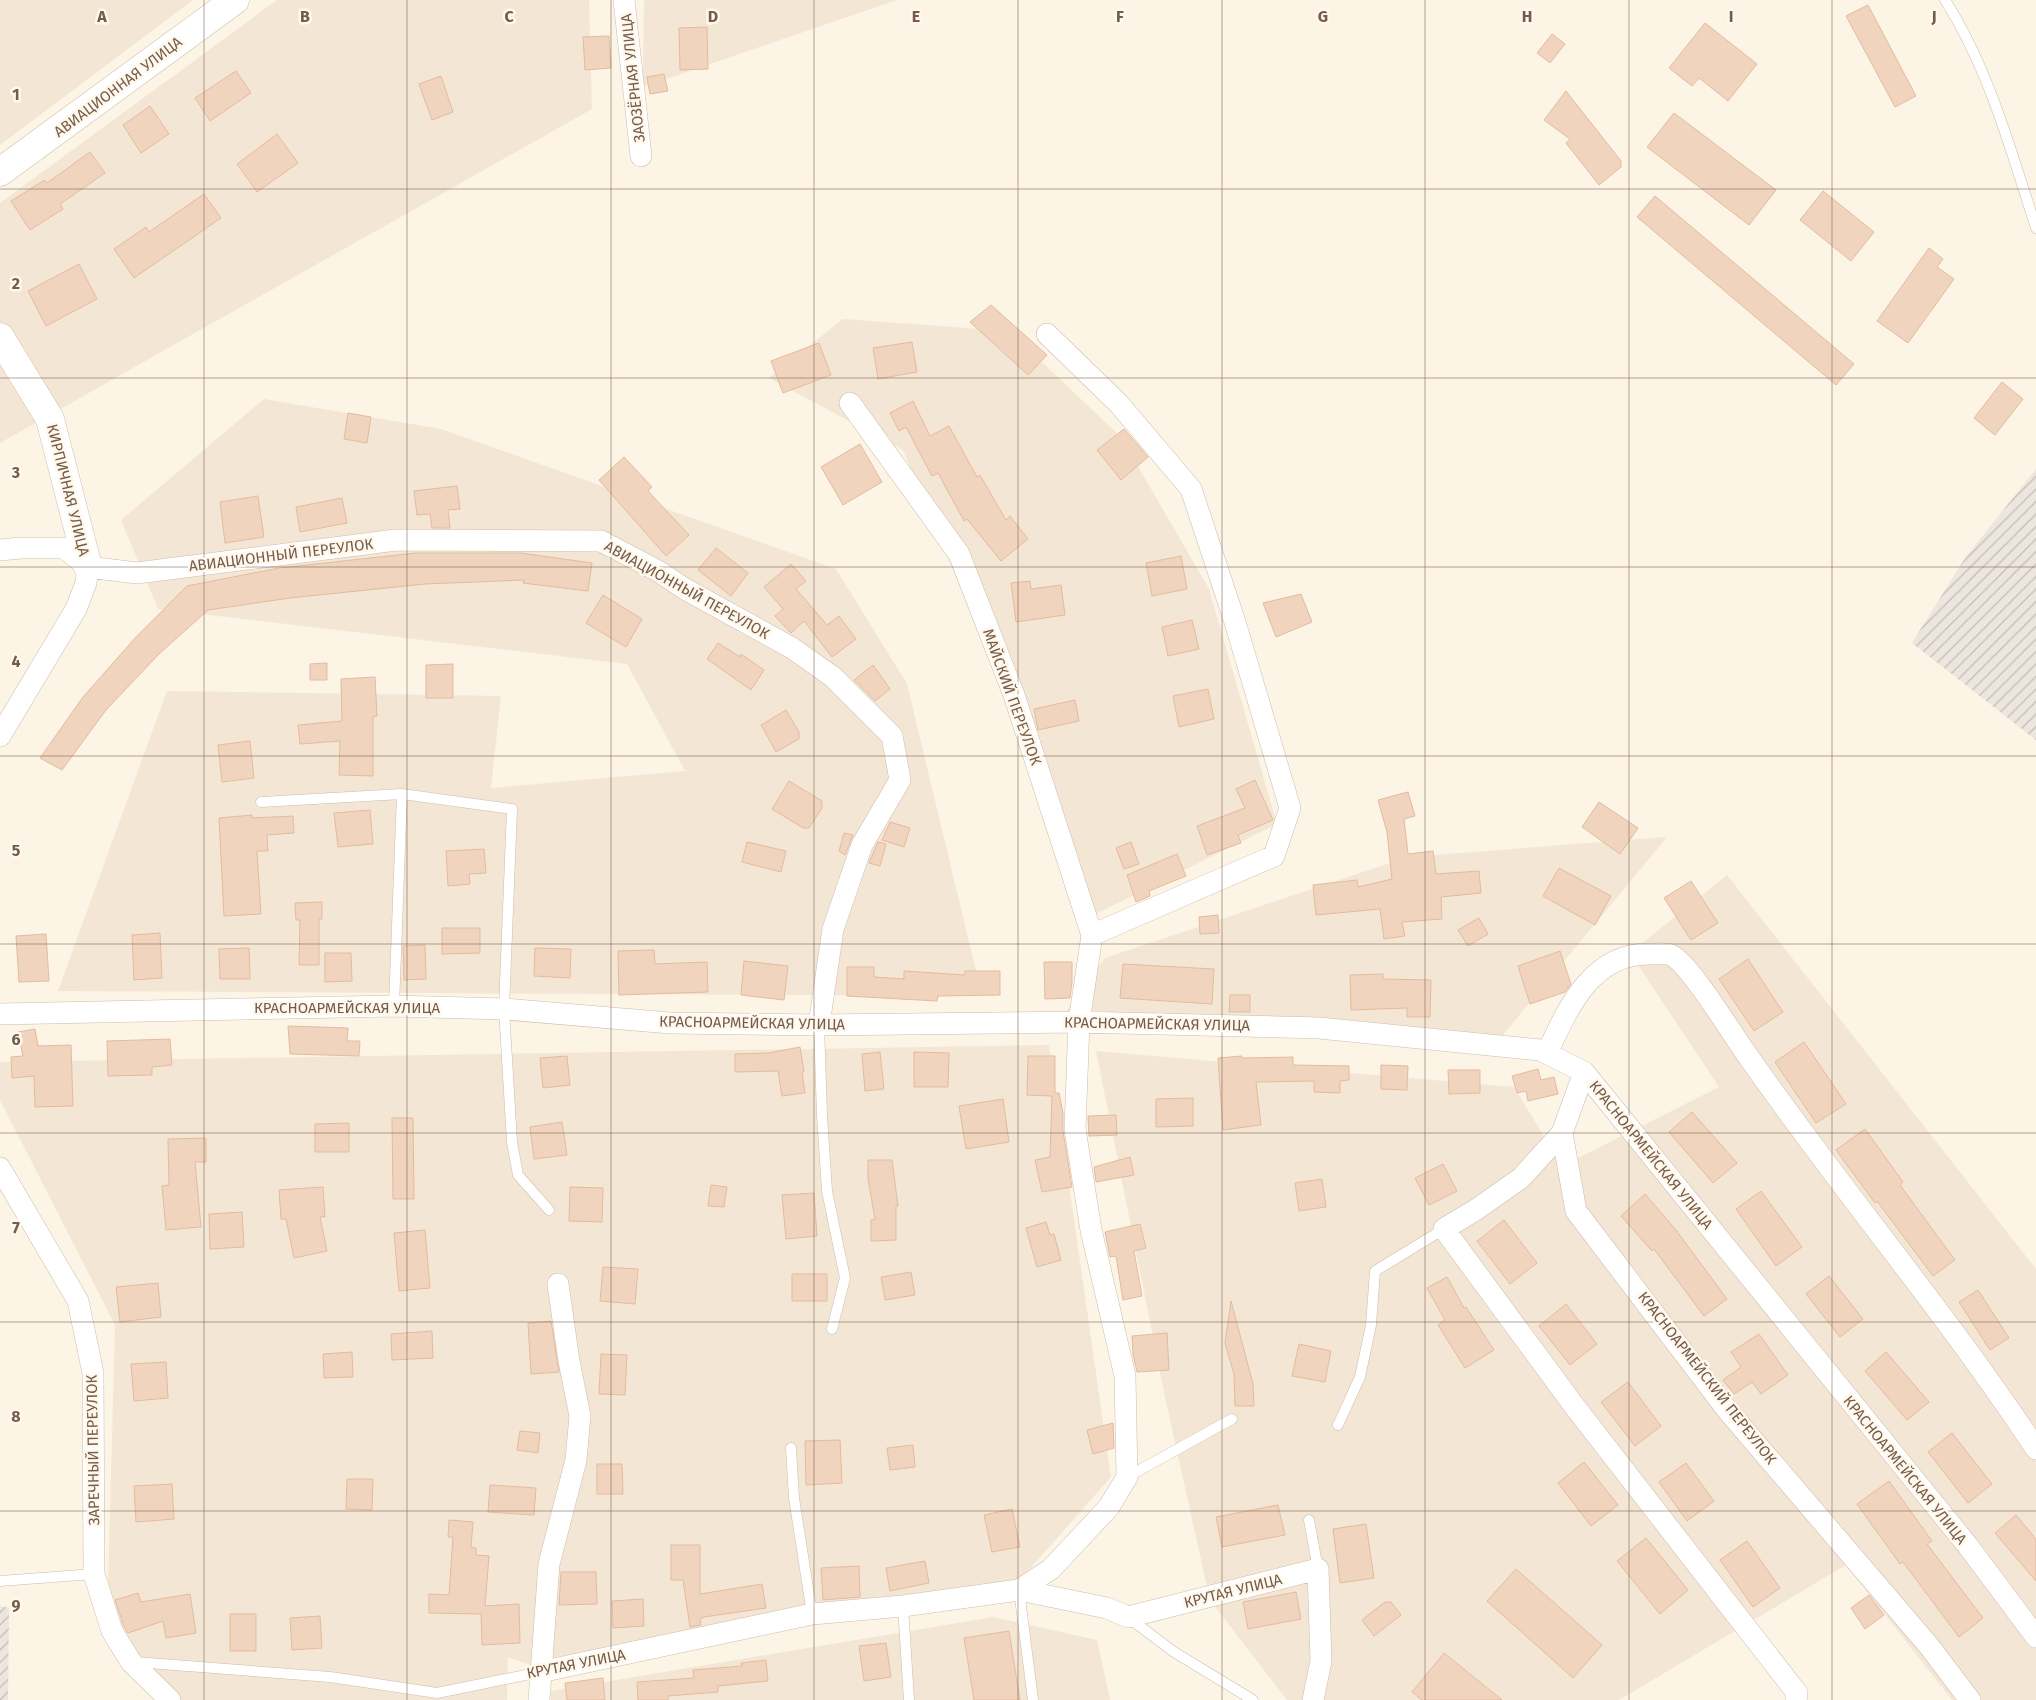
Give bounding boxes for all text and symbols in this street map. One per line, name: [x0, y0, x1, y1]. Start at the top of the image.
text: A: [96, 7, 107, 26]
text: B: [300, 7, 310, 26]
text: C: [504, 7, 514, 26]
text: D: [708, 7, 718, 26]
text: E: [912, 7, 920, 26]
text: F: [1116, 7, 1124, 26]
text: G: [1318, 7, 1328, 26]
text: H: [1522, 7, 1532, 26]
text: I: [1729, 7, 1733, 26]
text: J: [1930, 7, 1937, 26]
street label: ЗАОЗЁРНАЯ УЛИЦА: [617, 12, 649, 143]
street label: АВИАЦИОННАЯ УЛИЦА: [50, 33, 186, 141]
text: 1: [12, 85, 20, 104]
text: 2: [12, 274, 20, 293]
street label: КИРПИЧНАЯ УЛИЦА: [43, 422, 93, 558]
text: 3: [11, 463, 20, 482]
street label: АВИАЦИОННЫЙ ПЕРЕУЛОК: [188, 535, 374, 575]
street label: АВИАЦИОННЫЙ ПЕРЕУЛОК: [601, 537, 773, 643]
street label: МАЙСКИЙ ПЕРЕУЛОК: [979, 626, 1045, 768]
text: 4: [11, 652, 21, 671]
text: 5: [12, 841, 21, 860]
street label: КРАСНОАРМЕЙСКАЯ УЛИЦА: [254, 999, 440, 1017]
street label: КРАСНОАРМЕЙСКАЯ УЛИЦА: [659, 1012, 846, 1034]
street label: КРАСНОАРМЕЙСКАЯ УЛИЦА: [1064, 1013, 1251, 1035]
text: 6: [11, 1030, 21, 1049]
street label: КРАСНОАРМЕЙСКАЯ УЛИЦА: [1585, 1077, 1717, 1233]
text: 7: [12, 1218, 20, 1237]
street label: КРАСНОАРМЕЙСКИЙ ПЕРЕУЛОК: [1634, 1288, 1780, 1468]
street label: ЗАРЕЧНЫЙ ПЕРЕУЛОК: [83, 1374, 103, 1526]
street label: КРАСНОАРМЕЙСКАЯ УЛИЦА: [1839, 1392, 1971, 1548]
text: 8: [11, 1407, 21, 1426]
street label: КРУТАЯ УЛИЦА: [1182, 1570, 1284, 1612]
text: 9: [12, 1596, 21, 1615]
street label: КРУТАЯ УЛИЦА: [525, 1646, 627, 1682]

